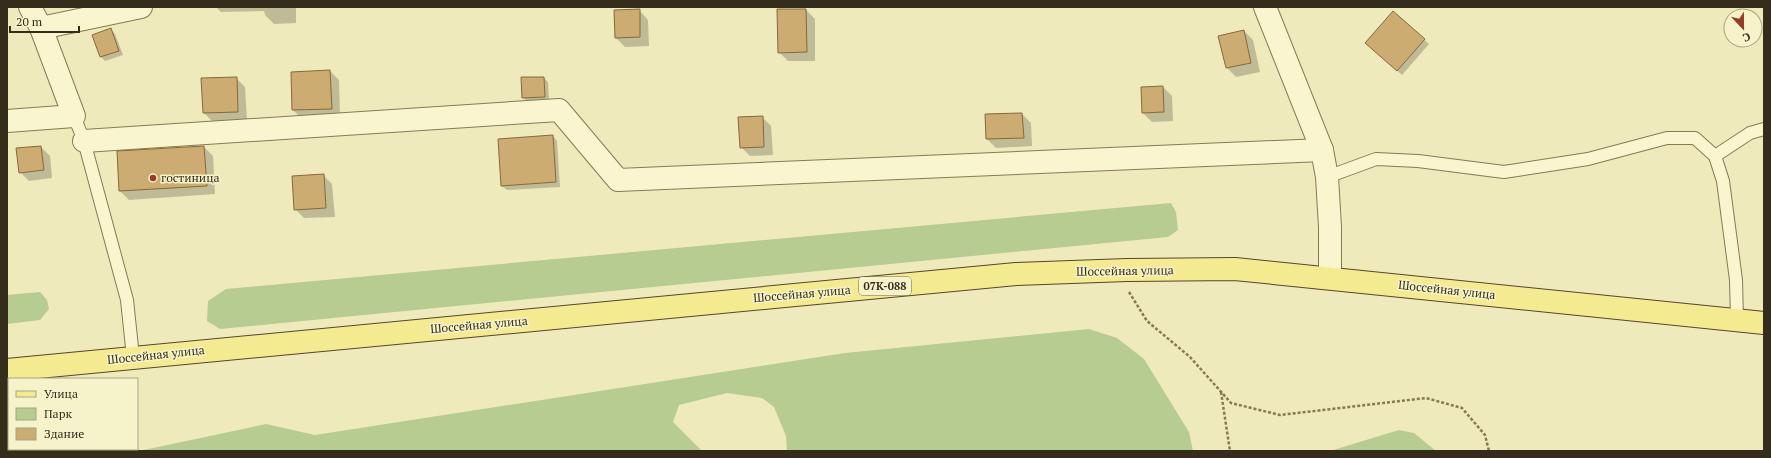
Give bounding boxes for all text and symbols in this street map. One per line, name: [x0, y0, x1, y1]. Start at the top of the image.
scale bar: [10, 8, 79, 34]
north arrow: [1723, 8, 1763, 48]
text: 20 m: [16, 14, 43, 29]
text: С: [1741, 29, 1753, 45]
place label: гостиница: [161, 170, 220, 185]
marker: гостиница: [148, 173, 158, 183]
street label: Шоссейная улица: [1076, 262, 1174, 279]
road number: 07К-088: [859, 277, 911, 295]
street label: Шоссейная улица: [1398, 277, 1496, 302]
street label: Шоссейная улица: [753, 282, 851, 305]
street label: Шоссейная улица: [430, 313, 528, 336]
street label: Шоссейная улица: [107, 342, 205, 367]
legend: [8, 378, 138, 450]
text: Улица: [44, 386, 78, 401]
text: Парк: [44, 406, 72, 421]
text: Здание: [44, 426, 84, 441]

